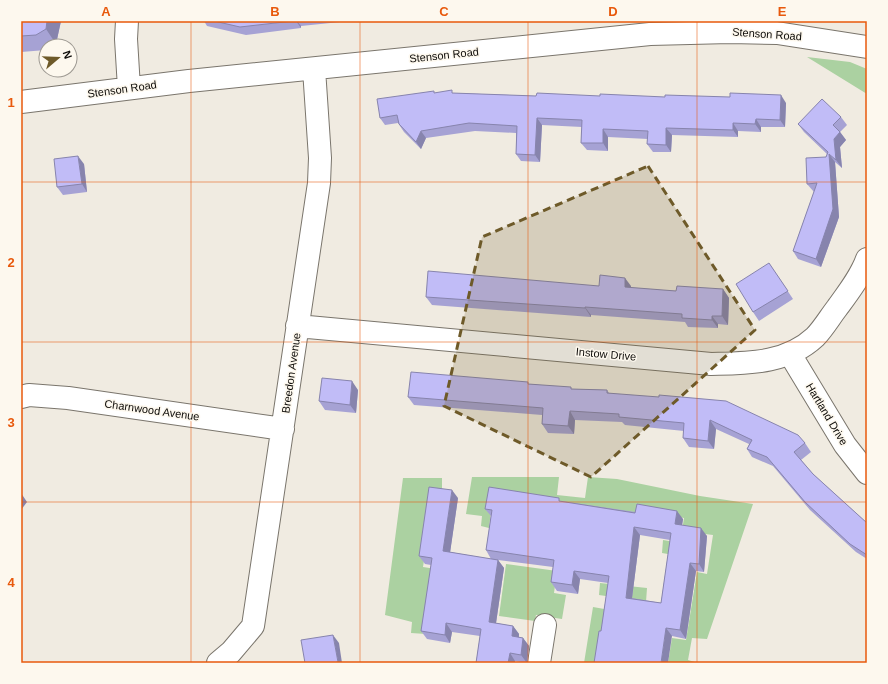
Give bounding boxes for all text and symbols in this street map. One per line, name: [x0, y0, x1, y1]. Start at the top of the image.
text: A: [101, 4, 111, 19]
text: B: [270, 4, 280, 19]
text: C: [439, 4, 449, 19]
text: D: [608, 4, 618, 19]
text: E: [778, 4, 787, 19]
street label: Stenson Road: [732, 26, 802, 42]
north arrow: [38, 38, 78, 78]
street label: Stenson Road: [409, 45, 479, 65]
text: N: [60, 49, 74, 61]
street label: Stenson Road: [87, 78, 157, 100]
text: 1: [7, 95, 15, 110]
text: 2: [7, 255, 15, 270]
street label: Breedon Avenue: [279, 332, 303, 414]
street label: Instow Drive: [575, 345, 637, 363]
street label: Hartland Drive: [804, 381, 850, 447]
street label: Charnwood Avenue: [104, 397, 200, 423]
text: 3: [7, 415, 15, 430]
text: 4: [7, 575, 15, 590]

